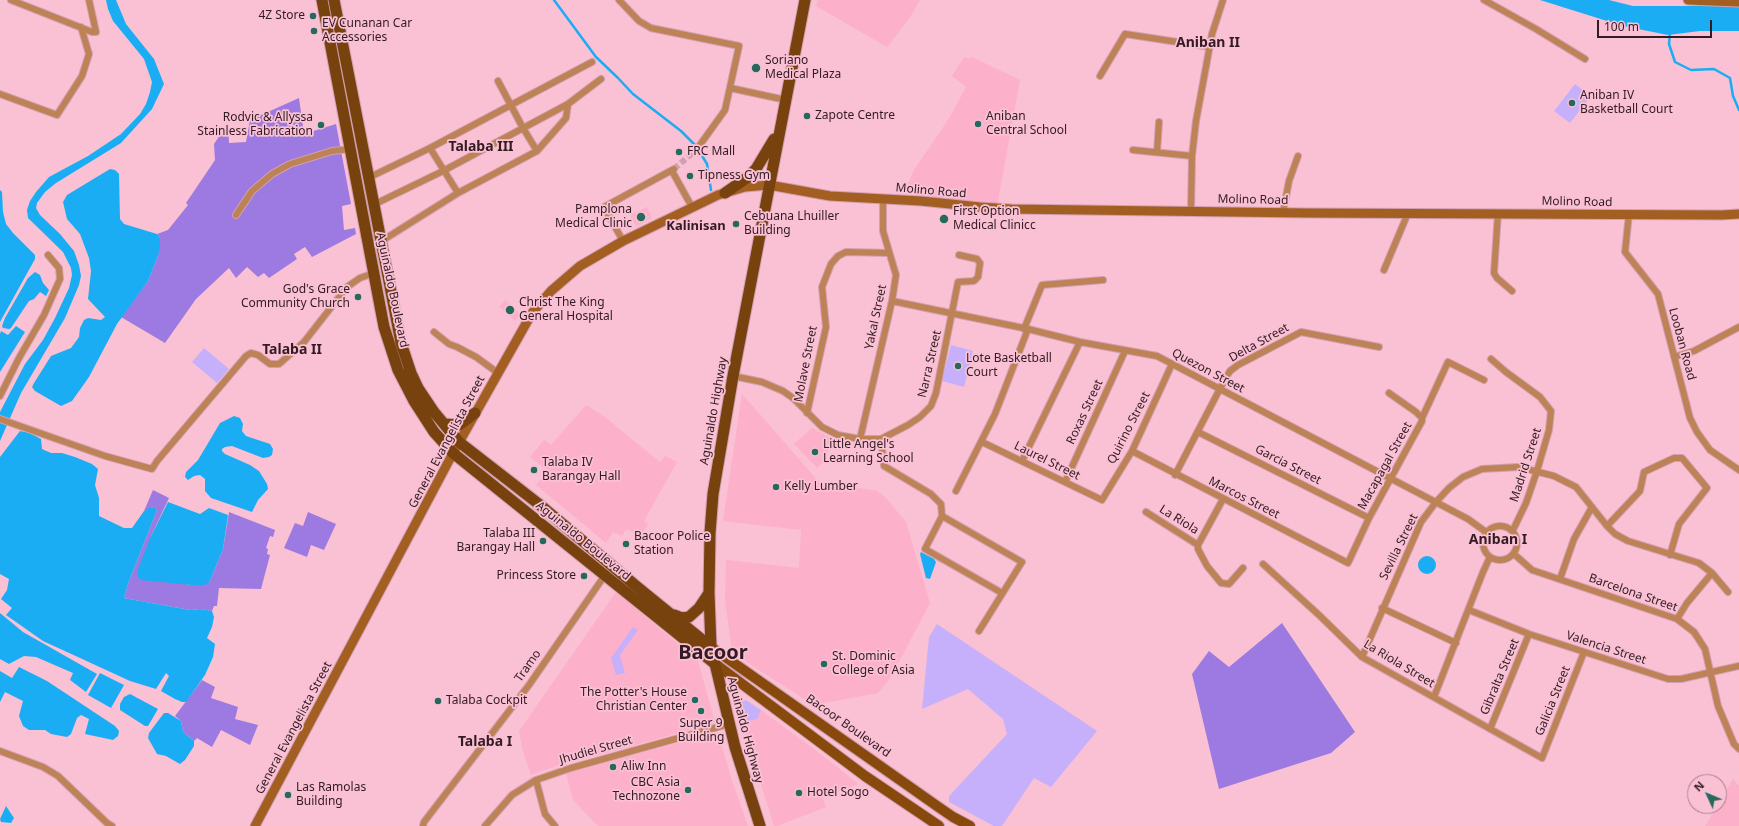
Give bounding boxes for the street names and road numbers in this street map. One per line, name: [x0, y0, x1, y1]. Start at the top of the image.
street label: Molino Road: [895, 181, 967, 201]
street label: Molino Road: [1217, 192, 1289, 208]
street label: Molino Road: [1541, 194, 1613, 210]
street label: Aguinaldo Boulevard: [373, 231, 411, 349]
street label: Yakal Street: [862, 283, 890, 351]
street label: Looban Road: [1665, 306, 1699, 382]
street label: Delta Street: [1227, 321, 1291, 365]
street label: Molave Street: [792, 325, 820, 403]
street label: Narra Street: [915, 329, 945, 399]
street label: Quezon Street: [1169, 346, 1247, 396]
street label: Aguinaldo Highway: [697, 356, 731, 466]
street label: General Evangelista Street: [406, 373, 488, 511]
street label: Roxas Street: [1064, 377, 1106, 447]
street label: Quirino Street: [1105, 389, 1153, 467]
street label: Macapagal Street: [1355, 420, 1415, 512]
street label: Madrid Street: [1507, 426, 1545, 504]
street label: Laurel Street: [1012, 439, 1082, 483]
street label: Garcia Street: [1252, 442, 1324, 488]
street label: Marcos Street: [1206, 474, 1282, 522]
street label: Aguinaldo Boulevard: [533, 498, 633, 584]
street label: La Riola: [1157, 502, 1201, 538]
street label: Sevilla Street: [1377, 512, 1421, 582]
street label: Barcelona Street: [1587, 571, 1679, 615]
street label: Valencia Street: [1564, 628, 1648, 668]
street label: La Riola Street: [1361, 637, 1437, 691]
street label: Gibralta Street: [1477, 637, 1523, 717]
street label: Tramo: [512, 647, 544, 685]
street label: General Evangelista Street: [253, 659, 335, 797]
street label: Galicia Street: [1532, 664, 1574, 738]
street label: Aguinaldo Highway: [724, 675, 766, 785]
street label: Bacoor Boulevard: [803, 691, 893, 761]
street label: Jhudiel Street: [558, 733, 634, 767]

